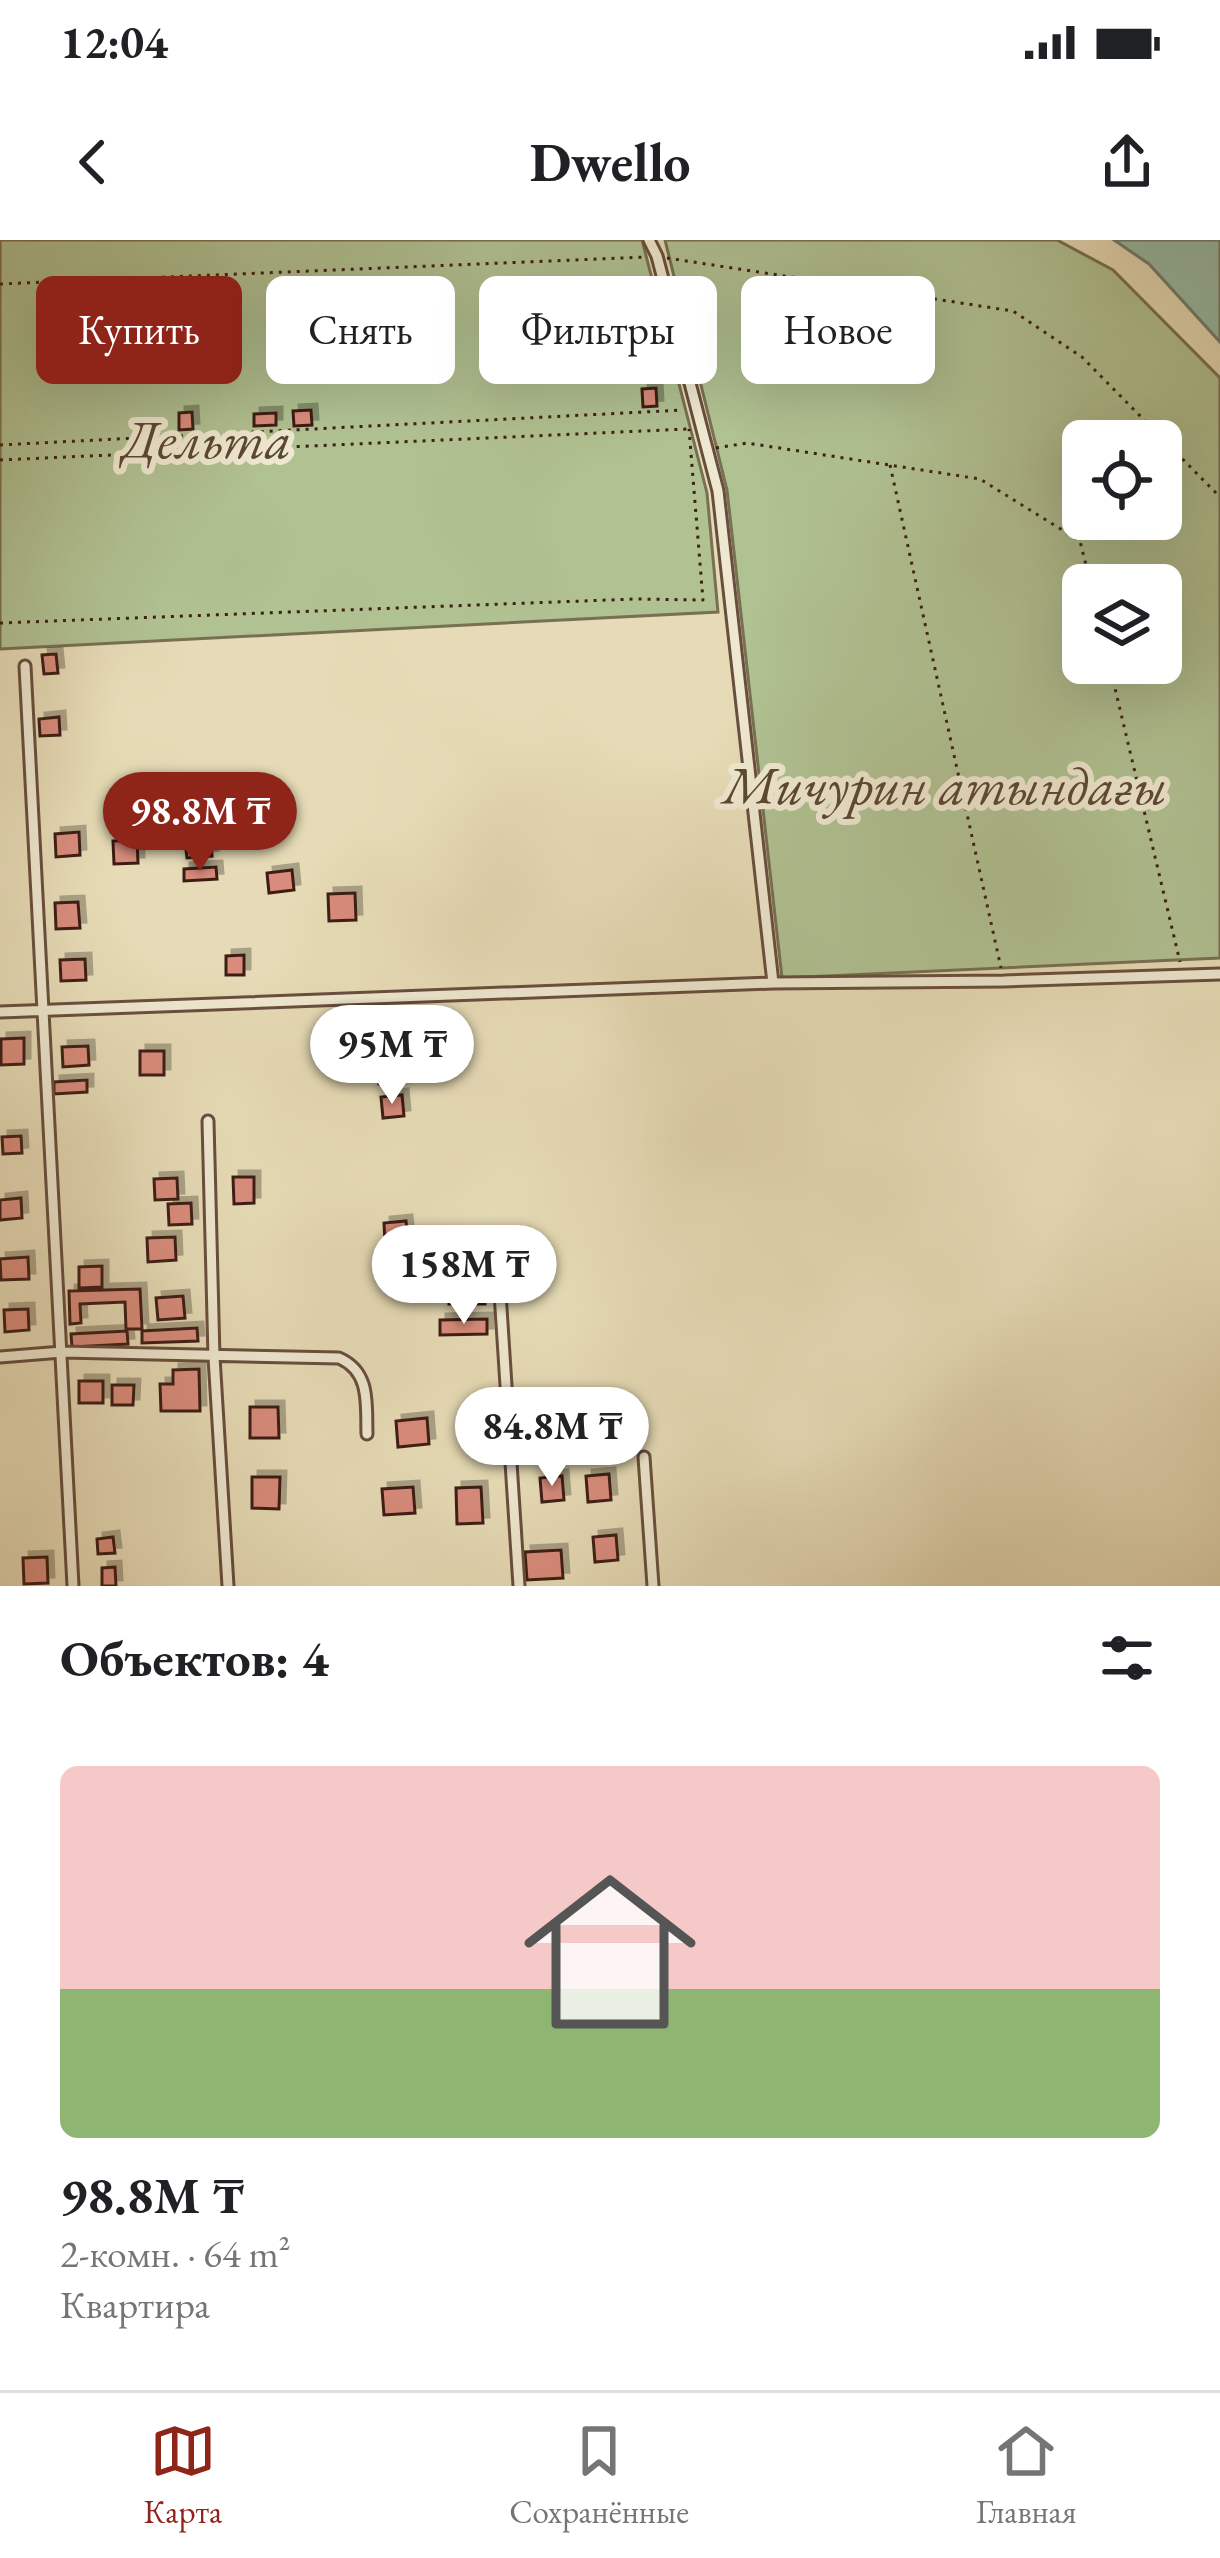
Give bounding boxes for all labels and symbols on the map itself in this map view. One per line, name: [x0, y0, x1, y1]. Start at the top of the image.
park label: Дельта: [119, 404, 291, 474]
park label: Мичурин атындағы: [720, 750, 1167, 820]
pin: 98.8M ₸: [89, 772, 311, 874]
pin: 95M ₸: [308, 1005, 476, 1107]
pin: 158M ₸: [366, 1225, 562, 1327]
pin: 84.8M ₸: [441, 1387, 663, 1489]

